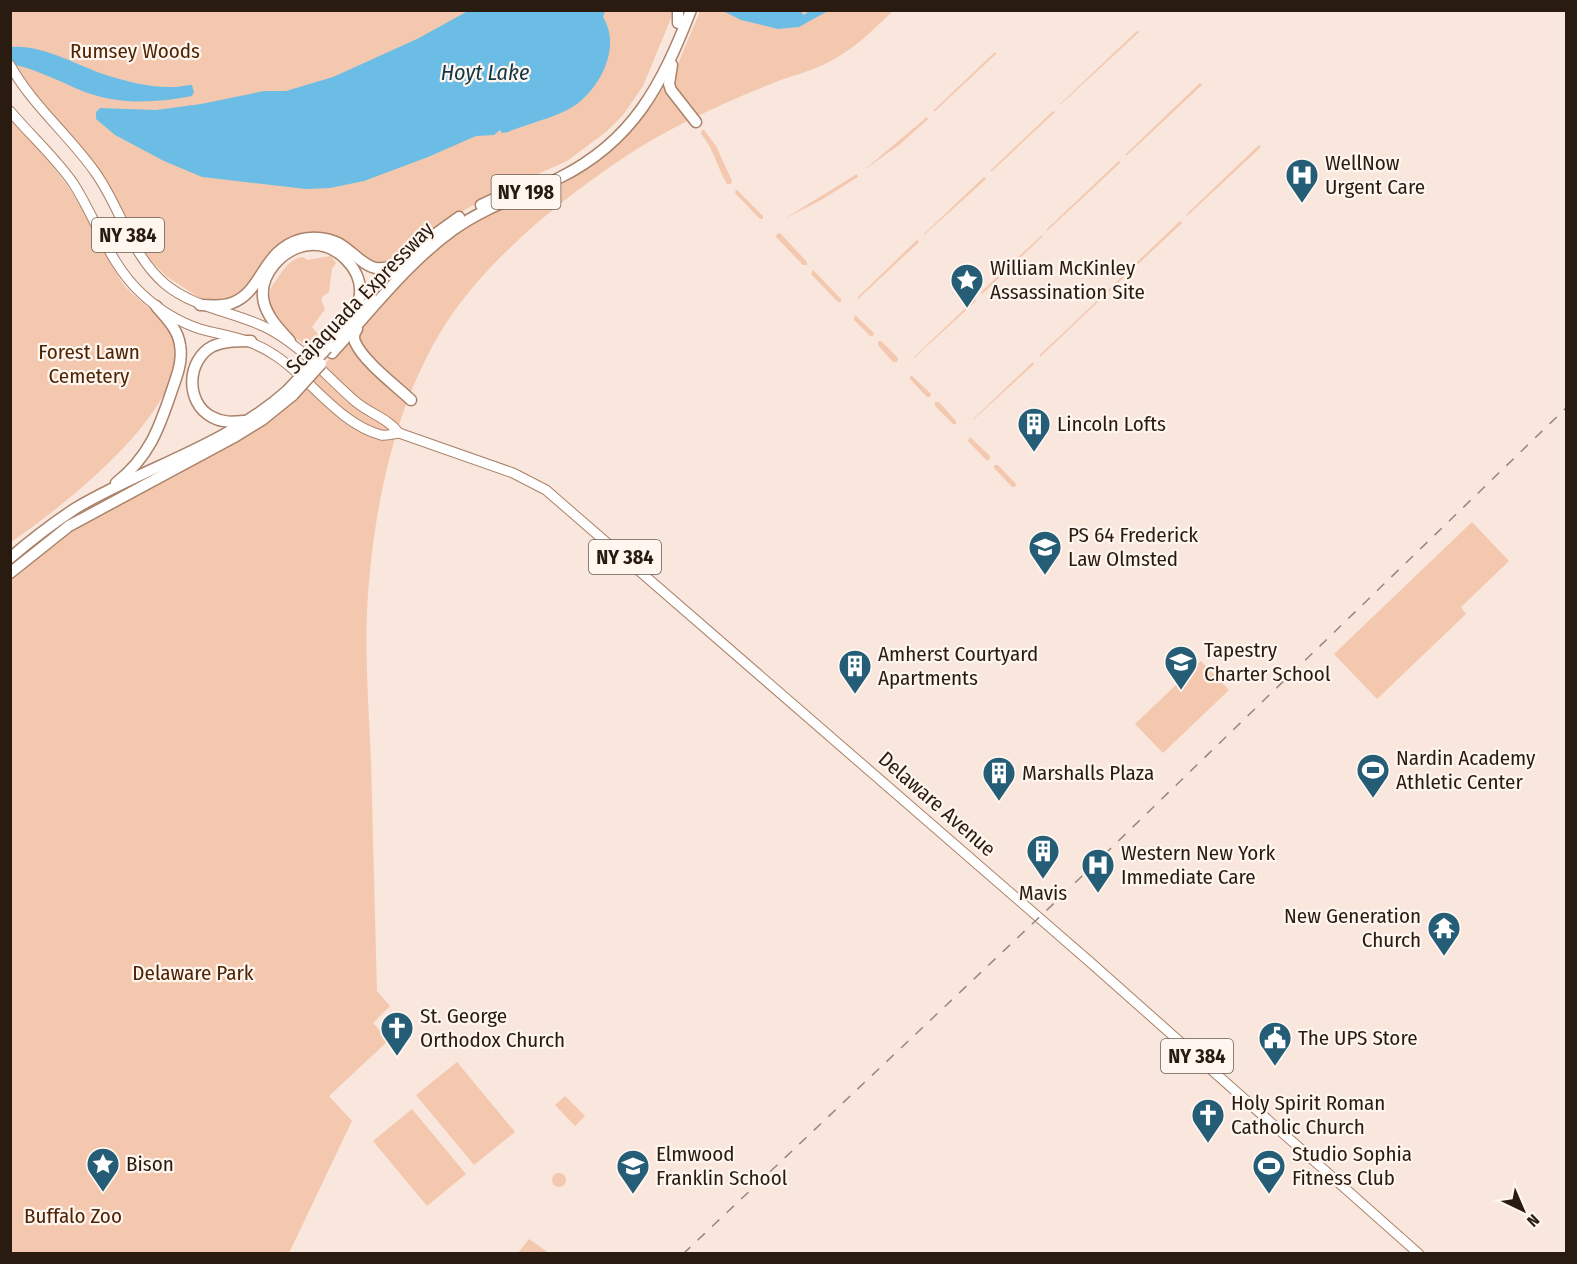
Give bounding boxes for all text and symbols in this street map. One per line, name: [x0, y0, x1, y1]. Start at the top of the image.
park label: Rumsey Woods: [70, 38, 200, 64]
water label: Hoyt Lake: [441, 59, 529, 86]
place label: WellNow Urgent Care: [1325, 150, 1425, 200]
hospital icon: WellNow Urgent Care: [1284, 157, 1320, 204]
road number: NY 198: [492, 175, 560, 209]
street label: Scajaquada Expressway: [281, 216, 440, 380]
road number: NY 384: [92, 218, 164, 252]
place label: William McKinley Assassination Site: [990, 255, 1145, 305]
place icon: William McKinley Assassination Site: [949, 262, 985, 309]
park label: Forest Lawn Cemetery: [38, 339, 140, 389]
building icon: Lincoln Lofts: [1016, 406, 1052, 453]
place label: Lincoln Lofts: [1057, 411, 1166, 437]
place label: PS 64 Frederick Law Olmsted: [1068, 522, 1198, 572]
school or university icon: PS 64 Frederick Law Olmsted: [1027, 529, 1063, 576]
road number: NY 384: [589, 540, 661, 574]
place label: Tapestry Charter School: [1204, 637, 1331, 687]
place label: Amherst Courtyard Apartments: [878, 641, 1038, 691]
school or university icon: Tapestry Charter School: [1163, 644, 1199, 691]
building icon: Amherst Courtyard Apartments: [837, 648, 873, 695]
place label: Nardin Academy Athletic Center: [1396, 745, 1536, 795]
street label: Delaware Avenue: [873, 746, 1001, 862]
sports icon: Nardin Academy Athletic Center: [1355, 752, 1391, 799]
building icon: Marshalls Plaza: [981, 755, 1017, 802]
place label: Marshalls Plaza: [1022, 760, 1154, 786]
building icon: Mavis: [1025, 833, 1061, 880]
place label: Western New York Immediate Care: [1121, 840, 1276, 890]
hospital icon: Western New York Immediate Care: [1080, 847, 1116, 894]
place label: Mavis: [1019, 880, 1067, 906]
place label: New Generation Church: [1284, 903, 1421, 953]
temple icon: New Generation Church: [1426, 910, 1462, 957]
park label: Delaware Park: [132, 960, 254, 986]
place label: St. George Orthodox Church: [420, 1003, 565, 1053]
church icon: St. George Orthodox Church: [379, 1010, 415, 1057]
public building icon: The UPS Store: [1257, 1020, 1293, 1067]
place label: The UPS Store: [1298, 1025, 1418, 1051]
road number: NY 384: [1161, 1039, 1233, 1073]
place label: Holy Spirit Roman Catholic Church: [1231, 1090, 1385, 1140]
church icon: Holy Spirit Roman Catholic Church: [1190, 1097, 1226, 1144]
place label: Elmwood Franklin School: [656, 1141, 788, 1191]
place label: Studio Sophia Fitness Club: [1292, 1141, 1412, 1191]
place icon: Bison: [85, 1146, 121, 1193]
school or university icon: Elmwood Franklin School: [615, 1148, 651, 1195]
sports icon: Studio Sophia Fitness Club: [1251, 1148, 1287, 1195]
place label: Bison: [126, 1151, 174, 1177]
north arrow: [1493, 1180, 1553, 1240]
park label: Buffalo Zoo: [24, 1203, 122, 1229]
text: N: [1523, 1210, 1543, 1231]

